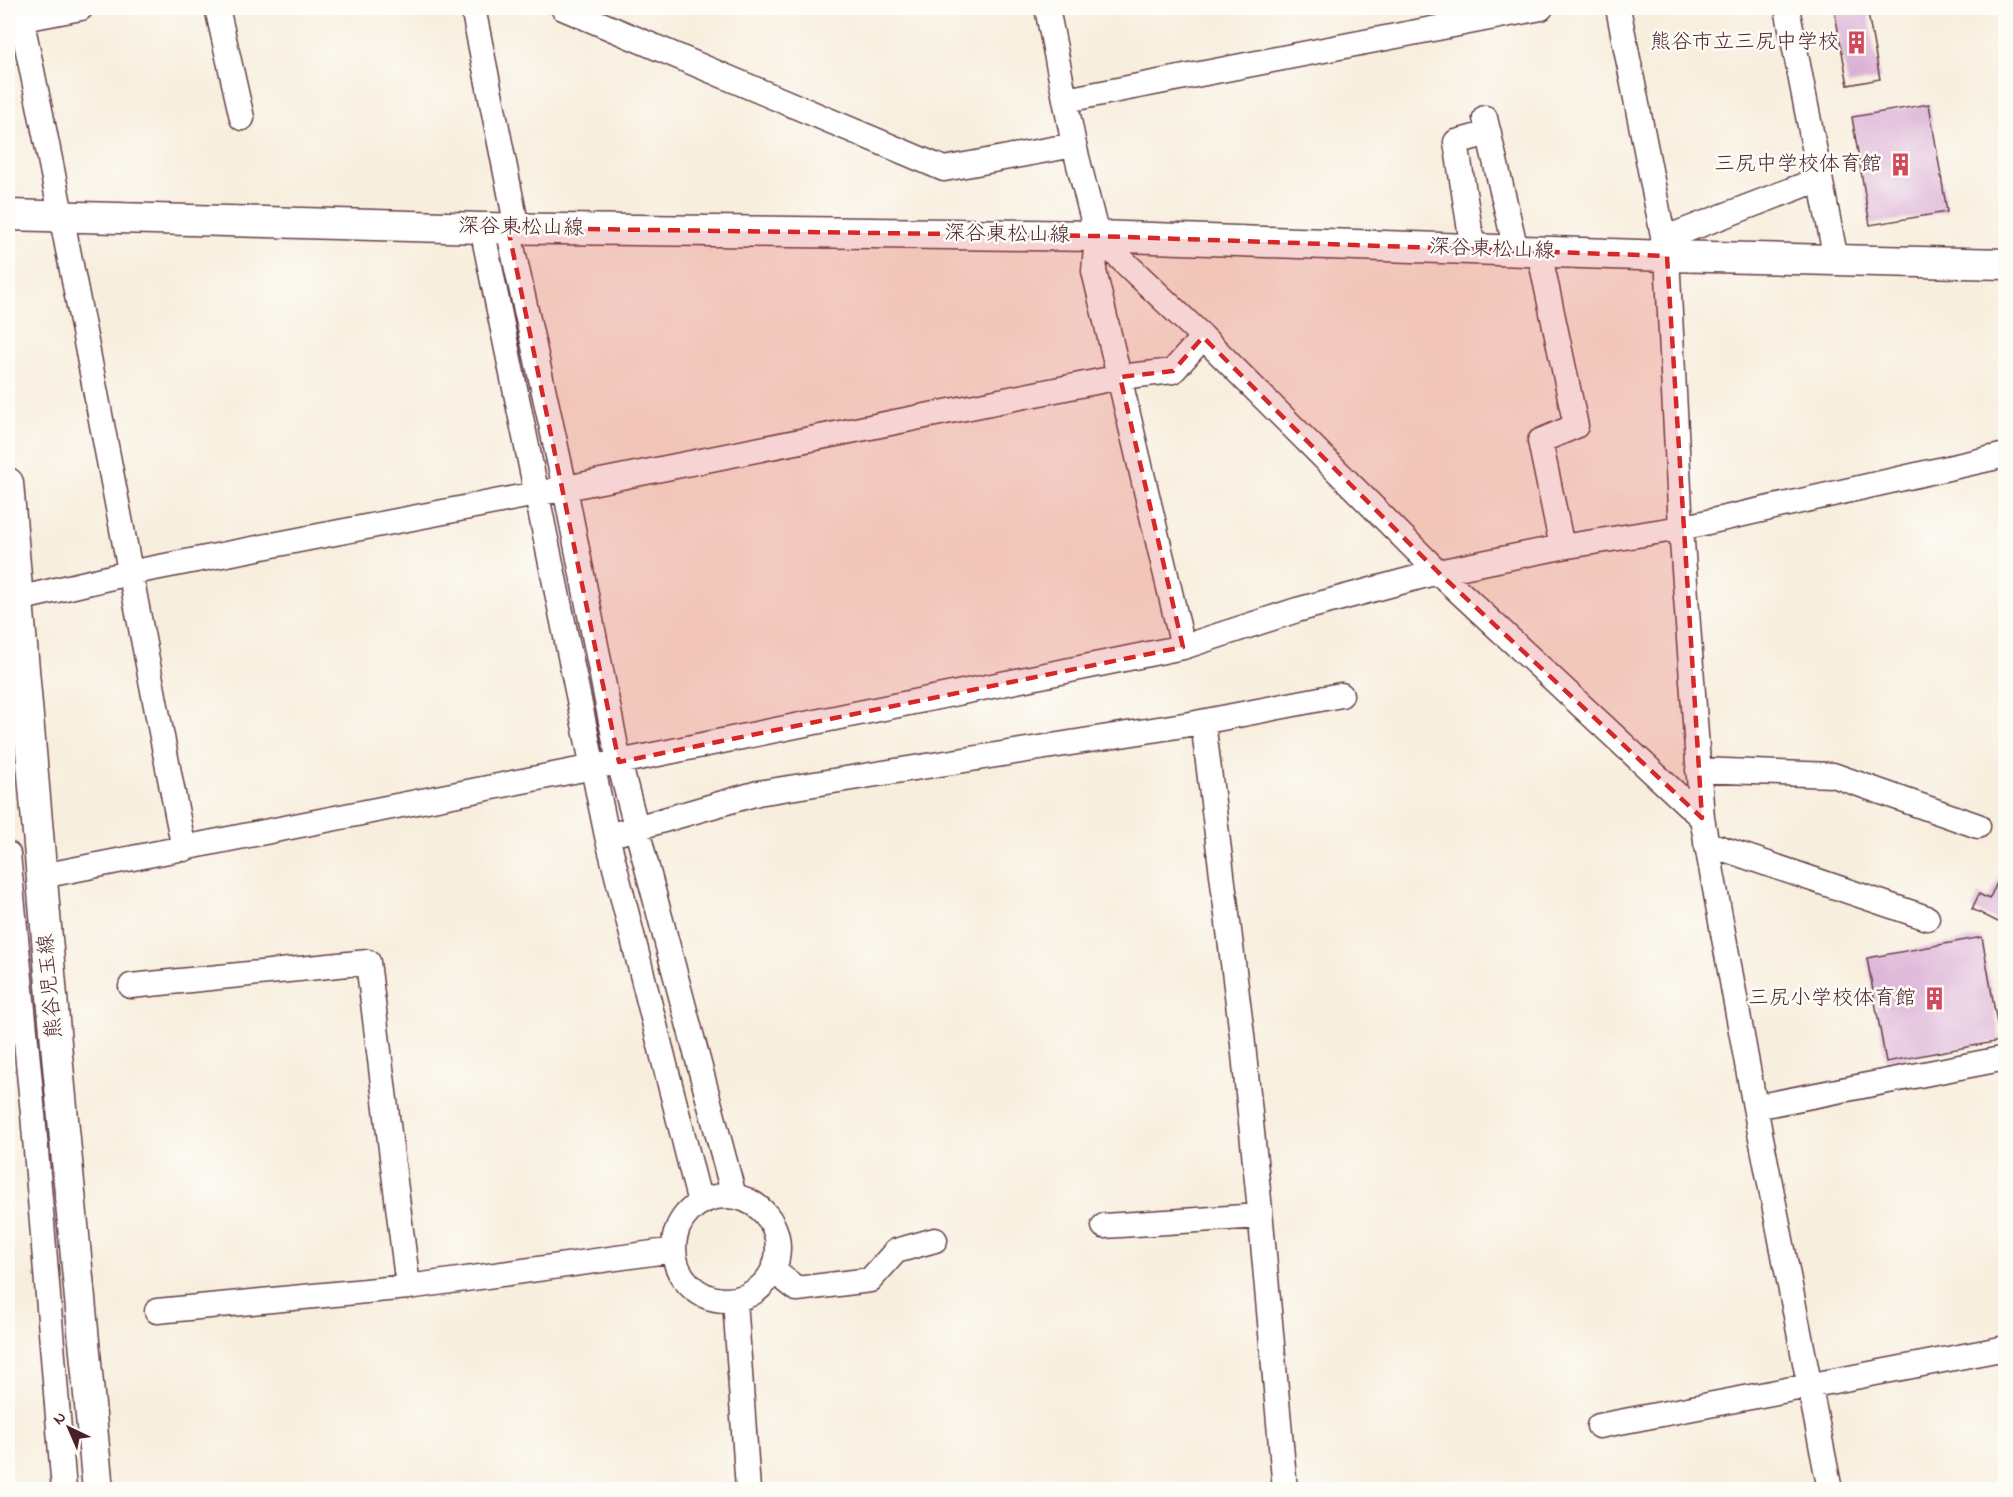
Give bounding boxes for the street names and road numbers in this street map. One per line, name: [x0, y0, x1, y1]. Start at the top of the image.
street label: 深谷東松山線: [458, 212, 584, 244]
street label: 深谷東松山線: [944, 219, 1070, 251]
street label: 深谷東松山線: [1429, 233, 1555, 267]
street label: 熊谷児玉線: [31, 932, 71, 1040]

